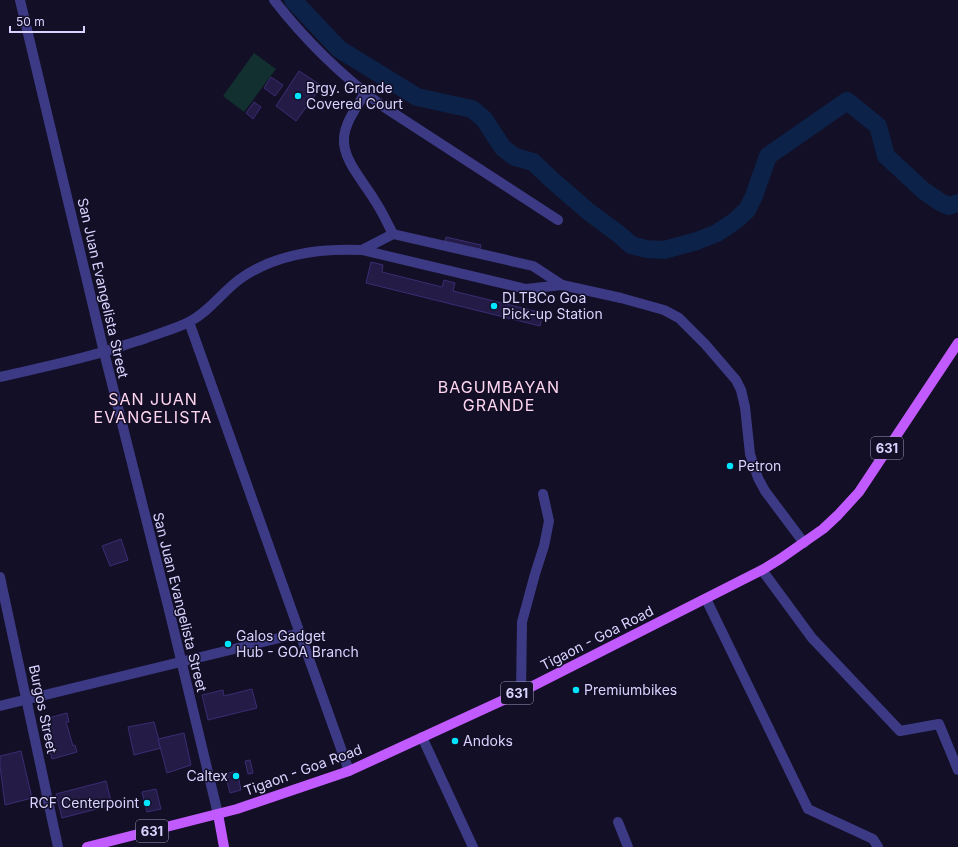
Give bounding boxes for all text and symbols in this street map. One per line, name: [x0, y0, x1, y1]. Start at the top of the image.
scale bar: [10, 8, 84, 34]
text: 50 m: [16, 14, 45, 29]
place label: Brgy. Grande Covered Court: [306, 79, 403, 112]
marker: Brgy. Grande Covered Court: [293, 91, 303, 101]
street label: San Juan Evangelista Street: [74, 196, 133, 380]
place label: DLTBCo Goa Pick-up Station: [502, 289, 603, 322]
marker: DLTBCo Goa Pick-up Station: [489, 301, 499, 311]
district label: BAGUMBAYAN GRANDE: [438, 377, 560, 415]
district label: SAN JUAN EVANGELISTA: [94, 389, 212, 427]
road number: 631: [871, 437, 903, 459]
place label: Petron: [738, 457, 781, 474]
marker: Petron: [725, 461, 735, 471]
street label: San Juan Evangelista Street: [150, 510, 211, 694]
street label: Tigaon - Goa Road: [537, 602, 656, 673]
place label: Galos Gadget Hub - GOA Branch: [236, 627, 359, 660]
marker: Galos Gadget Hub - GOA Branch: [223, 639, 233, 649]
street label: Burgos Street: [26, 663, 61, 755]
place label: Premiumbikes: [584, 681, 677, 698]
road number: 631: [501, 682, 533, 704]
marker: Premiumbikes: [571, 685, 581, 695]
place label: Andoks: [463, 732, 513, 749]
marker: Andoks: [450, 736, 460, 746]
street label: Tigaon - Goa Road: [241, 740, 364, 799]
place label: Caltex: [186, 767, 228, 784]
marker: Caltex: [231, 771, 241, 781]
place label: RCF Centerpoint: [30, 794, 139, 811]
marker: RCF Centerpoint: [142, 798, 152, 808]
road number: 631: [136, 820, 168, 842]

